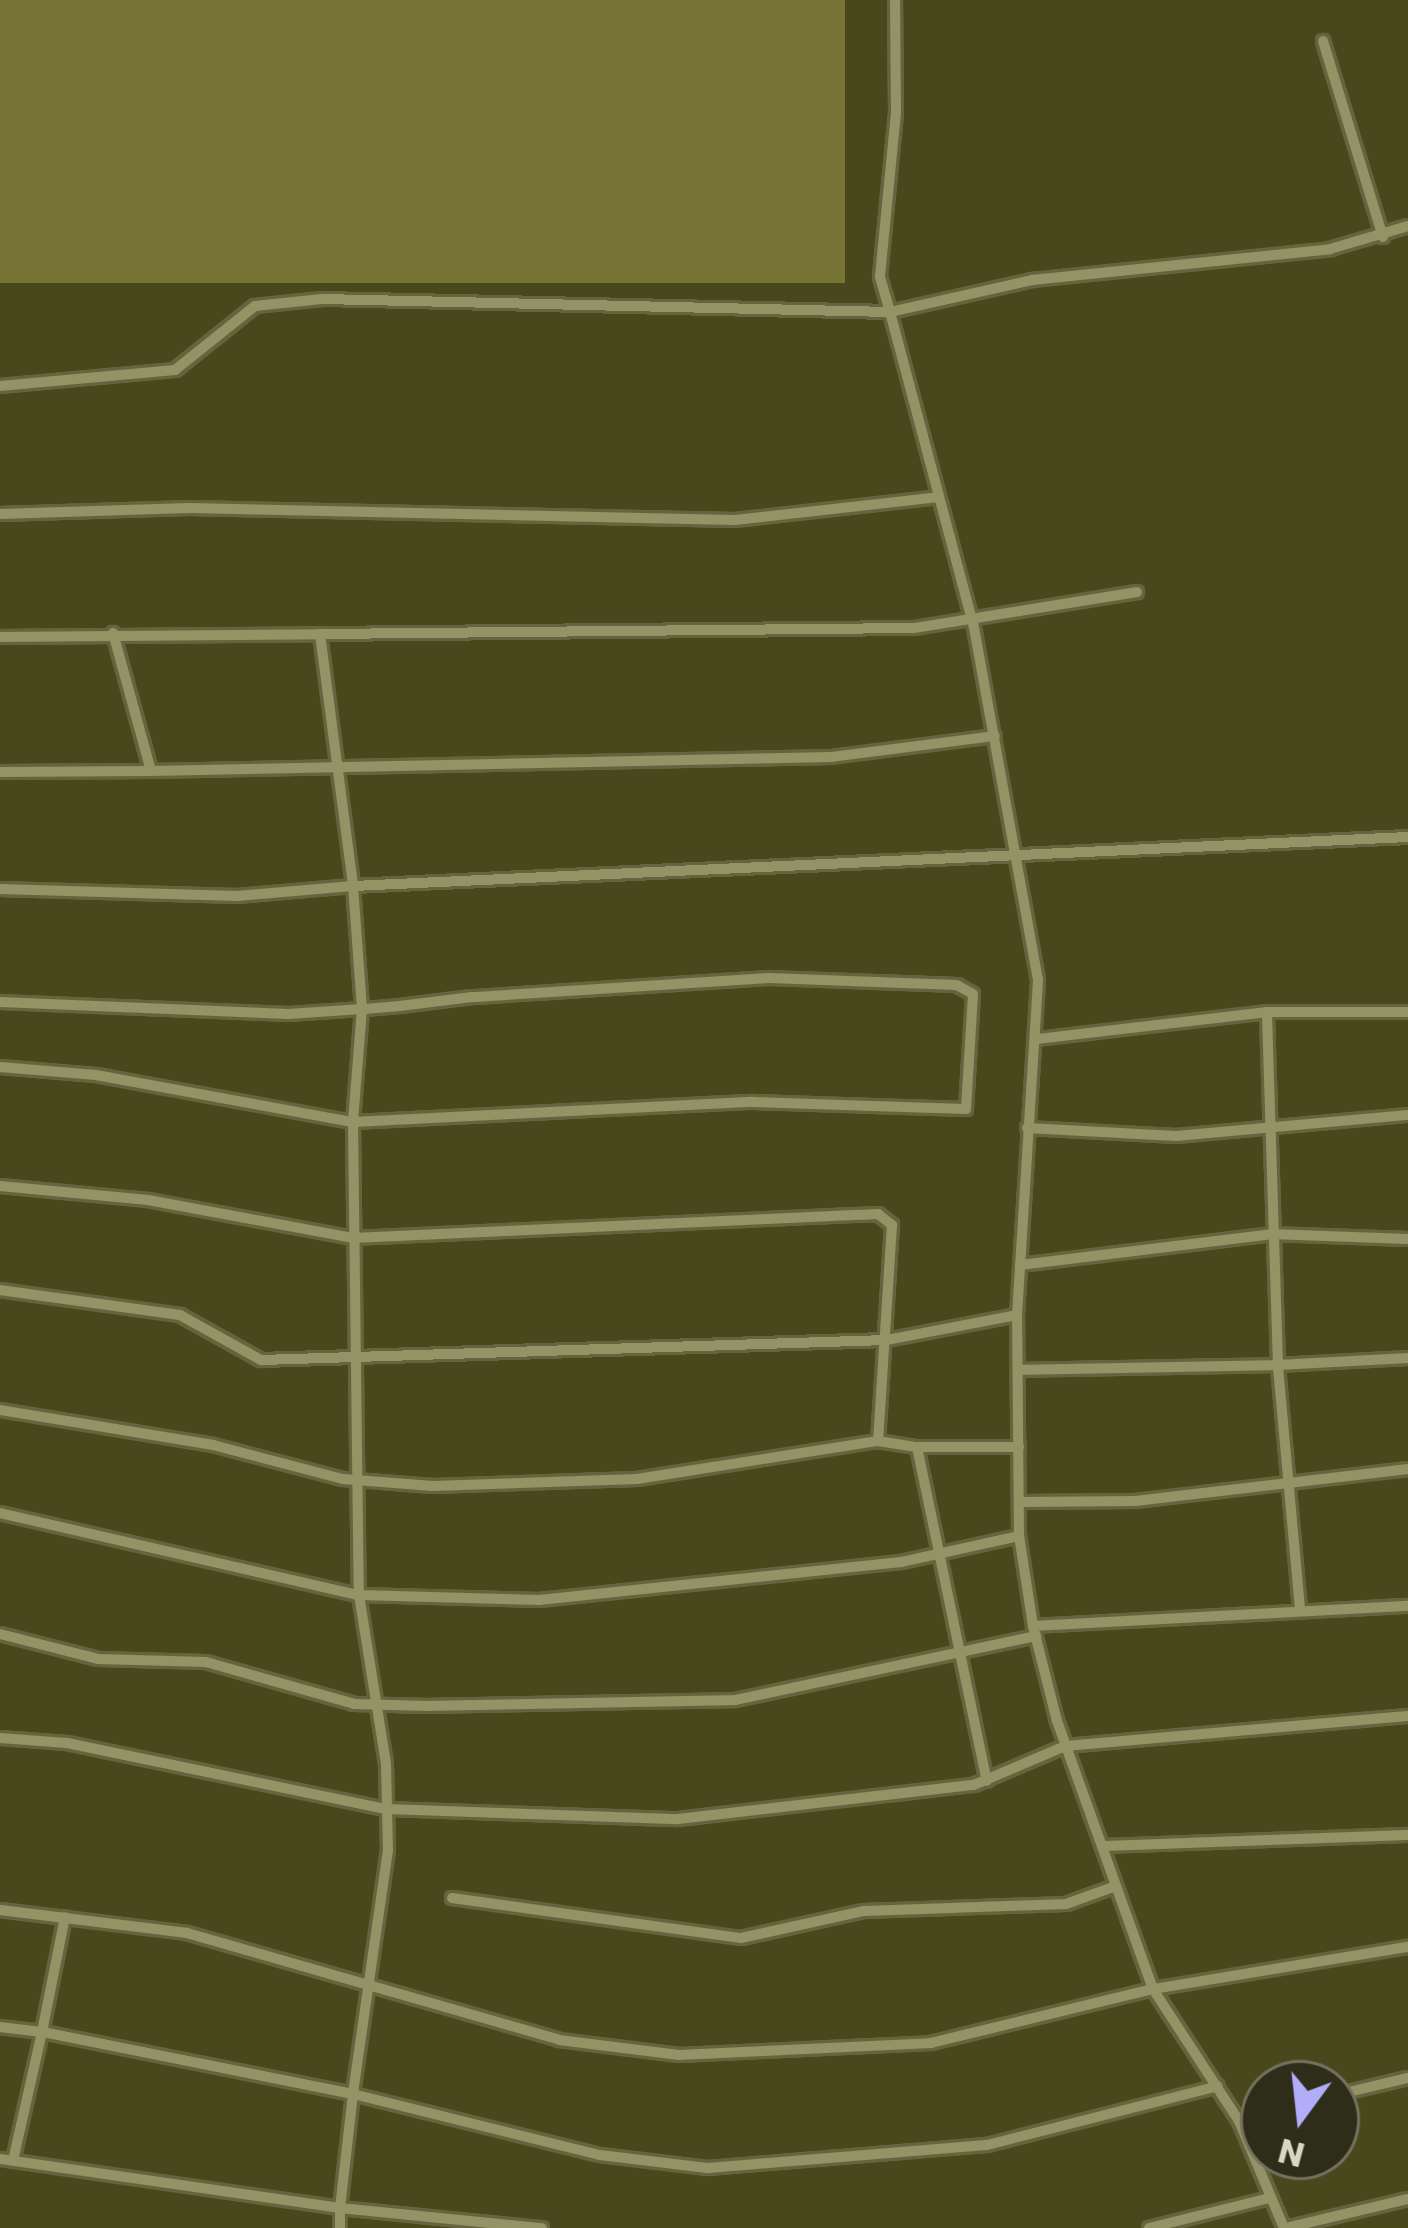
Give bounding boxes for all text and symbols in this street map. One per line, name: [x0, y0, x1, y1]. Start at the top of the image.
north arrow: [1240, 2060, 1360, 2180]
text: N: [1273, 2126, 1309, 2178]

